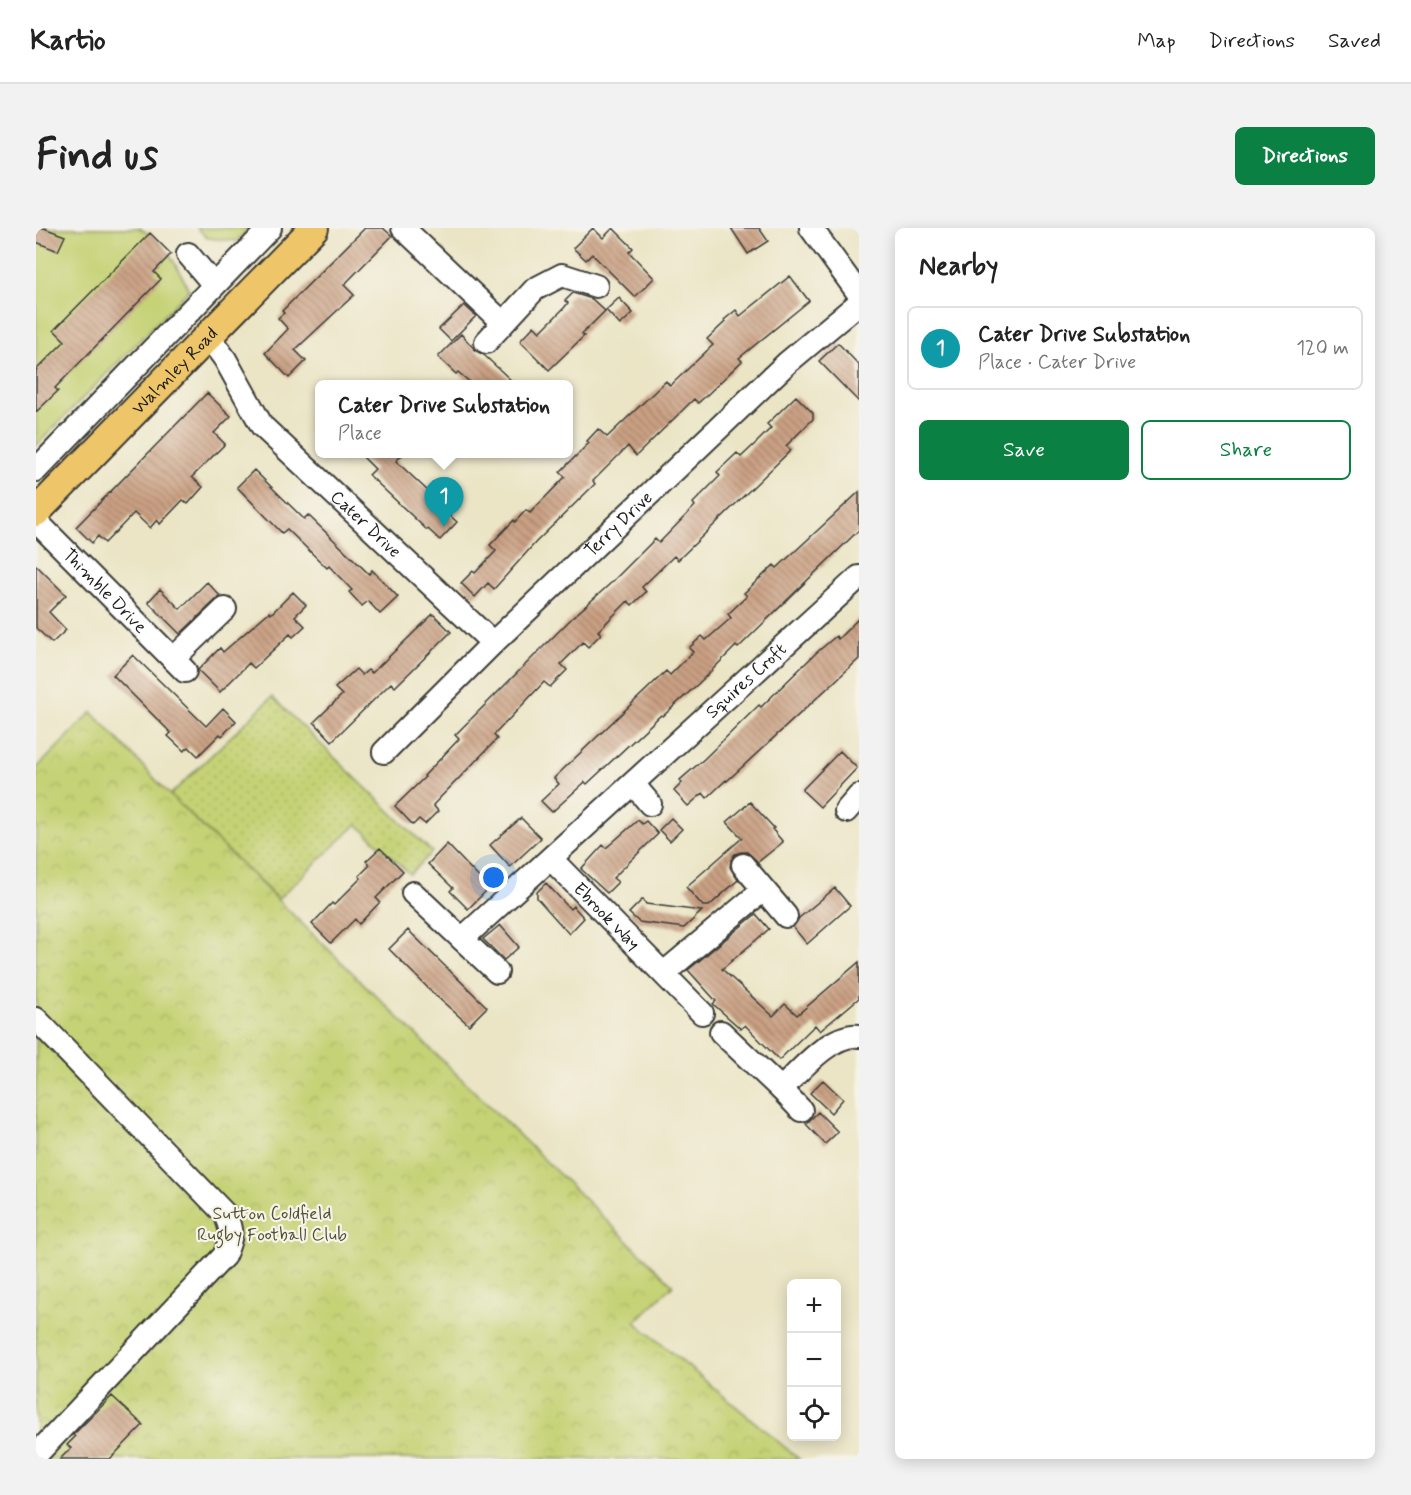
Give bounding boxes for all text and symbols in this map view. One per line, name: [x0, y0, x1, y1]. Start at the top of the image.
text: Kartio: [30, 23, 106, 60]
text: Map: [1137, 27, 1176, 55]
text: Directions: [1209, 27, 1295, 55]
text: Saved: [1328, 27, 1381, 55]
button: Directions: [1235, 127, 1375, 185]
text: Find us: [36, 129, 158, 184]
text: Nearby: [919, 250, 998, 284]
text: Cater Drive Substation: [978, 321, 1190, 349]
street label: Walmley Road: [127, 322, 224, 420]
text: 1: [936, 335, 945, 362]
text: 120 m: [1296, 335, 1349, 362]
text: Place · Cater Drive: [978, 349, 1136, 376]
popup: [315, 380, 573, 458]
text: Cater Drive Substation: [338, 392, 550, 420]
text: Place: [338, 420, 382, 447]
button: Save: [919, 420, 1129, 480]
button: Share: [1141, 420, 1351, 480]
pin: 1: [424, 478, 464, 527]
street label: Cater Drive: [325, 485, 406, 564]
street label: Terry Drive: [579, 486, 658, 563]
street label: Thimble Drive: [57, 543, 152, 639]
street label: Squires Croft: [701, 638, 792, 724]
your location: [479, 863, 508, 892]
street label: Ebrook Way: [568, 878, 645, 956]
park label: Sutton Coldfield Rugby Football Club: [197, 1202, 347, 1249]
map controls: [787, 1279, 841, 1441]
button: +: [787, 1279, 841, 1333]
button: −: [787, 1333, 841, 1387]
button: locate: [787, 1387, 841, 1441]

